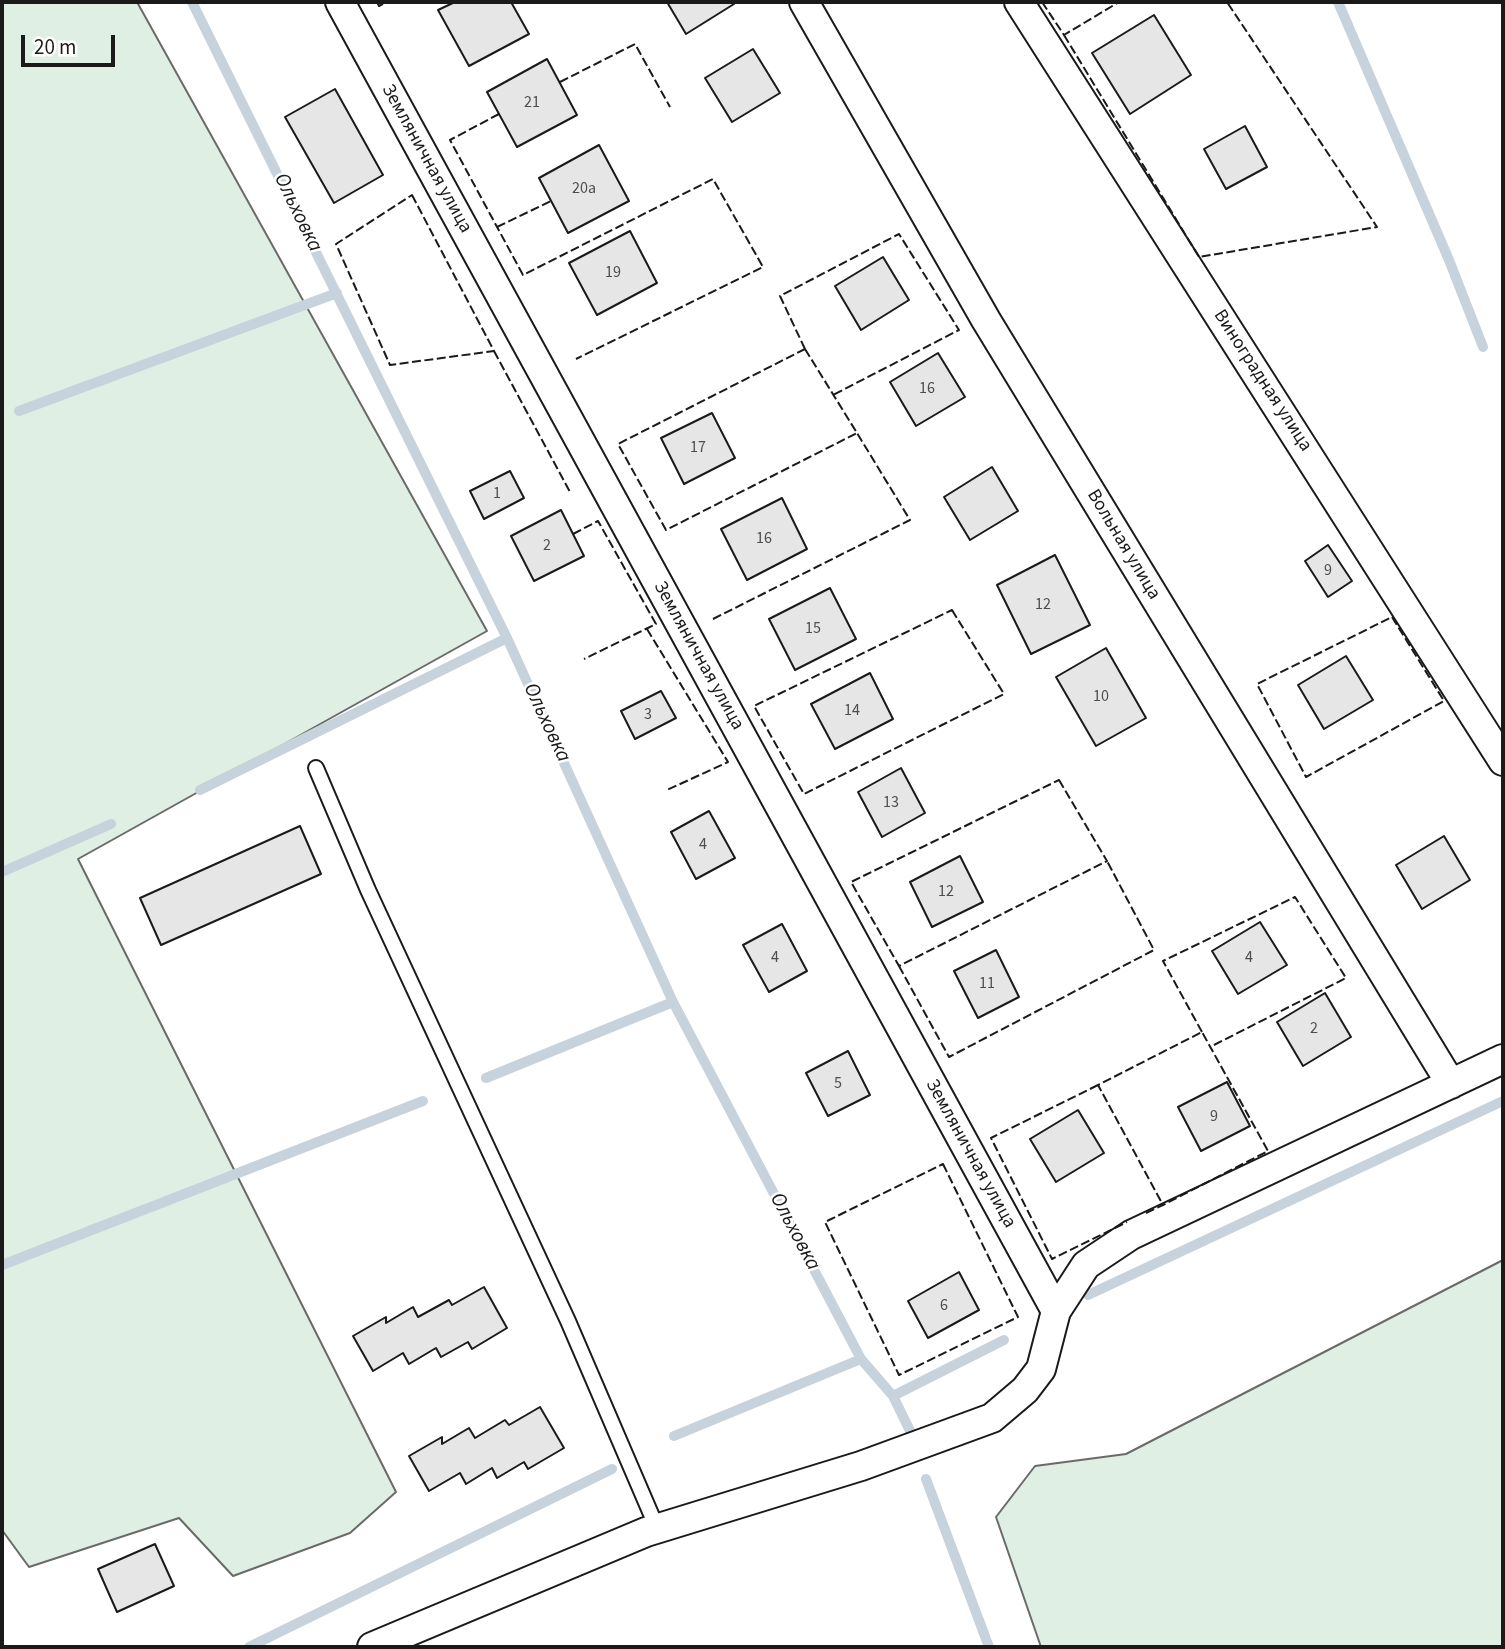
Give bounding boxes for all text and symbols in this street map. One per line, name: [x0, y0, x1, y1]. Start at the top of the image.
scale bar: [24, 21, 119, 65]
text: 20 m: [34, 32, 76, 62]
street label: Земляничная улица: [376, 81, 476, 237]
house number: 21: [524, 93, 540, 113]
water label: Ольховка: [267, 170, 327, 256]
house number: 20а: [572, 179, 596, 199]
house number: 19: [605, 263, 621, 283]
street label: Виноградная улица: [1208, 306, 1316, 456]
house number: 16: [919, 379, 935, 399]
house number: 17: [690, 438, 706, 458]
house number: 1: [493, 484, 501, 504]
street label: Вольная улица: [1081, 486, 1165, 604]
house number: 16: [756, 529, 772, 549]
house number: 2: [543, 536, 551, 556]
house number: 9: [1324, 561, 1332, 581]
street label: Земляничная улица: [648, 578, 748, 734]
house number: 12: [1035, 595, 1051, 615]
house number: 15: [805, 619, 821, 639]
water label: Ольховка: [517, 679, 575, 767]
house number: 10: [1093, 687, 1109, 707]
house number: 14: [844, 701, 860, 721]
house number: 3: [644, 705, 652, 725]
house number: 13: [883, 793, 899, 813]
house number: 4: [699, 835, 707, 855]
house number: 12: [938, 882, 954, 902]
house number: 4: [771, 948, 779, 968]
house number: 4: [1245, 948, 1253, 968]
house number: 11: [979, 974, 995, 994]
house number: 2: [1310, 1019, 1318, 1039]
house number: 5: [834, 1074, 842, 1094]
street label: Земляничная улица: [920, 1076, 1020, 1232]
house number: 9: [1210, 1107, 1218, 1127]
water label: Ольховка: [763, 1189, 825, 1275]
house number: 6: [940, 1296, 948, 1316]

